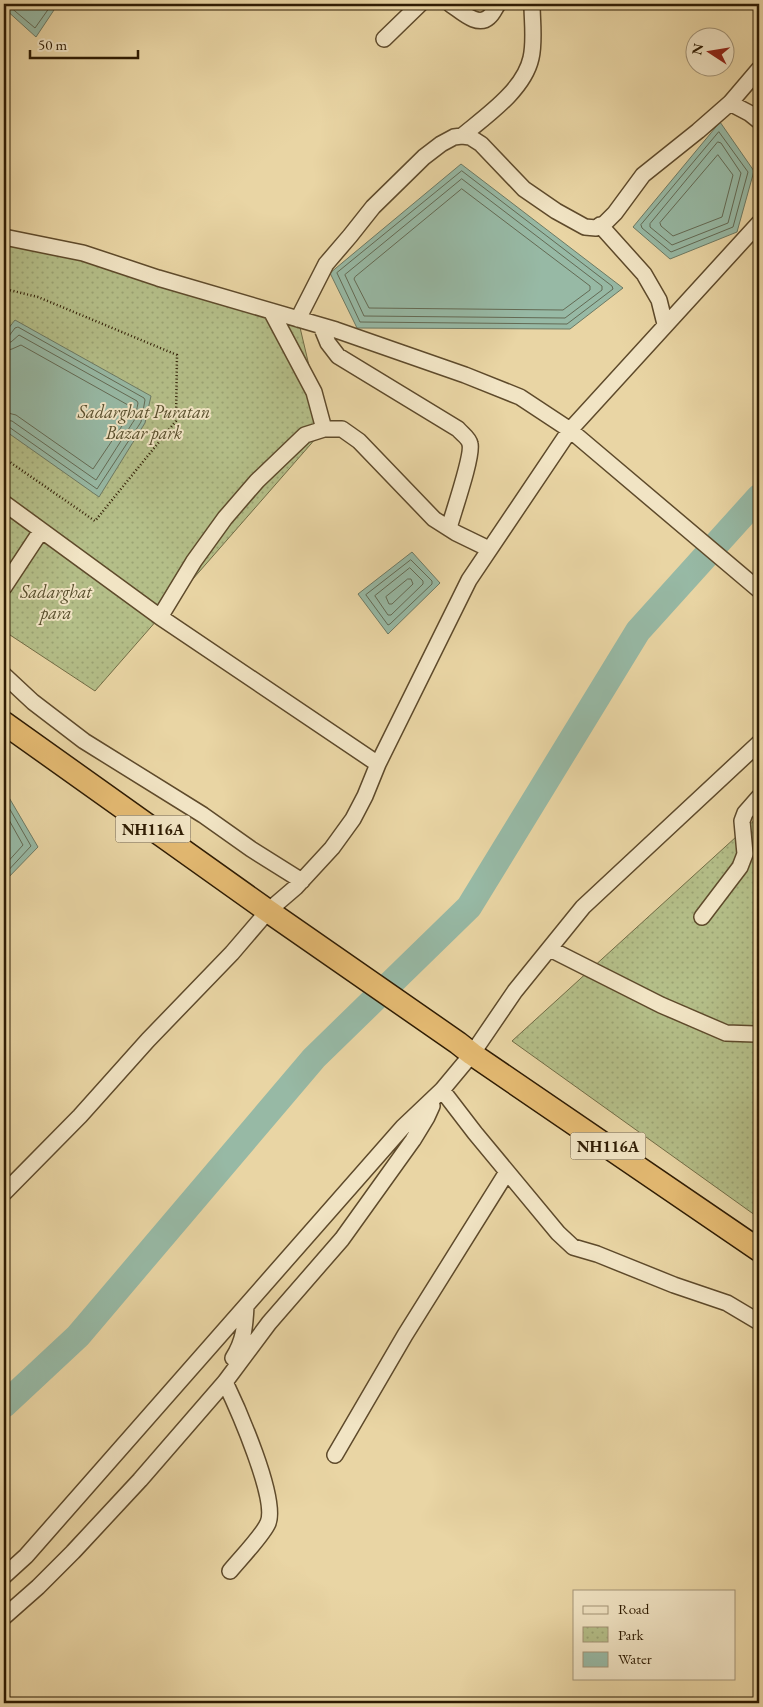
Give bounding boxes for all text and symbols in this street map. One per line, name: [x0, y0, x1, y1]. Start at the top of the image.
scale bar: [30, 28, 138, 60]
north arrow: [686, 28, 736, 78]
text: 50 m: [38, 35, 67, 54]
text: N: [687, 41, 707, 57]
park label: Sadarghat Puratan Bazar park: [77, 400, 210, 445]
park label: Sadarghat para: [19, 580, 93, 625]
road number: NH116A: [116, 816, 190, 842]
road number: NH116A: [570, 1132, 646, 1160]
legend: [573, 1590, 736, 1680]
text: Road: [618, 1599, 650, 1618]
text: Park: [618, 1625, 645, 1644]
text: Water: [618, 1649, 652, 1668]

